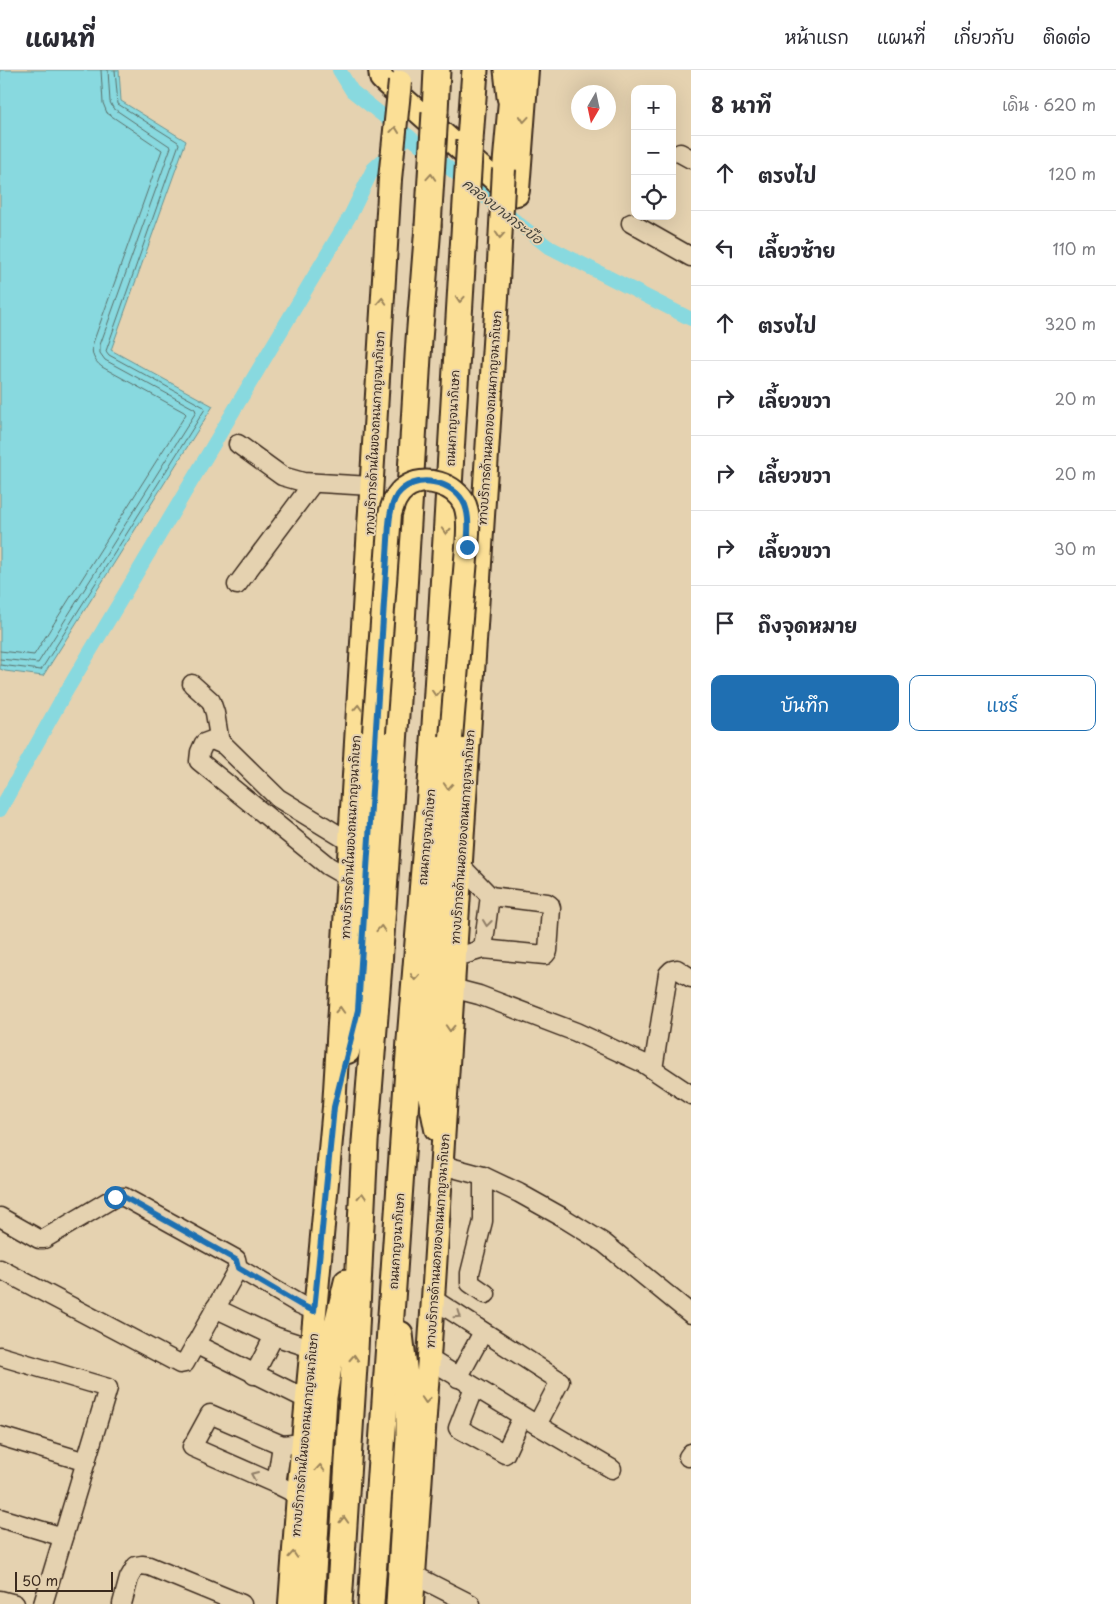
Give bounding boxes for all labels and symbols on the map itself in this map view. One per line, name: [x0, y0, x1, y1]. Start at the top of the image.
north arrow: [571, 85, 616, 130]
one-way arrow: [519, 115, 530, 123]
one-way arrow: [389, 126, 400, 134]
one-way arrow: [425, 173, 436, 181]
water label: คลองบางกระบือ: [458, 173, 548, 250]
one-way arrow: [495, 231, 506, 239]
one-way arrow: [455, 295, 466, 303]
one-way arrow: [377, 297, 388, 305]
street label: ทางบริการด้านนอกของถนนกาญจนาภิเษก: [473, 310, 505, 526]
street label: ทางบริการด้านในของถนนกาญจนาภิเษก: [360, 330, 388, 536]
street label: ถนนกาญจนาภิเษก: [440, 369, 464, 467]
one-way arrow: [440, 527, 451, 535]
route end: [456, 536, 479, 559]
one-way arrow: [431, 690, 442, 698]
one-way arrow: [352, 704, 363, 712]
street label: ทางบริการด้านนอกของถนนกาญจนาภิเษก: [446, 729, 478, 945]
street label: ทางบริการด้านในของถนนกาญจนาภิเษก: [336, 734, 364, 940]
one-way arrow: [443, 783, 454, 791]
street label: ถนนกาญจนาภิเษก: [413, 788, 439, 886]
one-way arrow: [482, 919, 493, 927]
one-way arrow: [376, 925, 387, 933]
one-way arrow: [410, 974, 421, 982]
one-way arrow: [334, 1006, 345, 1014]
one-way arrow: [445, 1024, 456, 1032]
street label: ทางบริการด้านนอกของถนนกาญจนาภิเษก: [421, 1133, 453, 1349]
route start: [104, 1186, 127, 1209]
one-way arrow: [357, 1192, 368, 1200]
street label: ถนนกาญจนาภิเษก: [384, 1192, 408, 1290]
one-way arrow: [452, 1309, 462, 1318]
street label: ทางบริการด้านในของถนนกาญจนาภิเษก: [286, 1332, 322, 1538]
one-way arrow: [349, 1354, 360, 1362]
one-way arrow: [421, 1396, 432, 1404]
one-way arrow: [314, 1464, 325, 1472]
one-way arrow: [250, 1470, 259, 1481]
one-way arrow: [339, 1516, 350, 1524]
one-way arrow: [288, 1551, 299, 1559]
scale bar: [15, 1569, 112, 1592]

